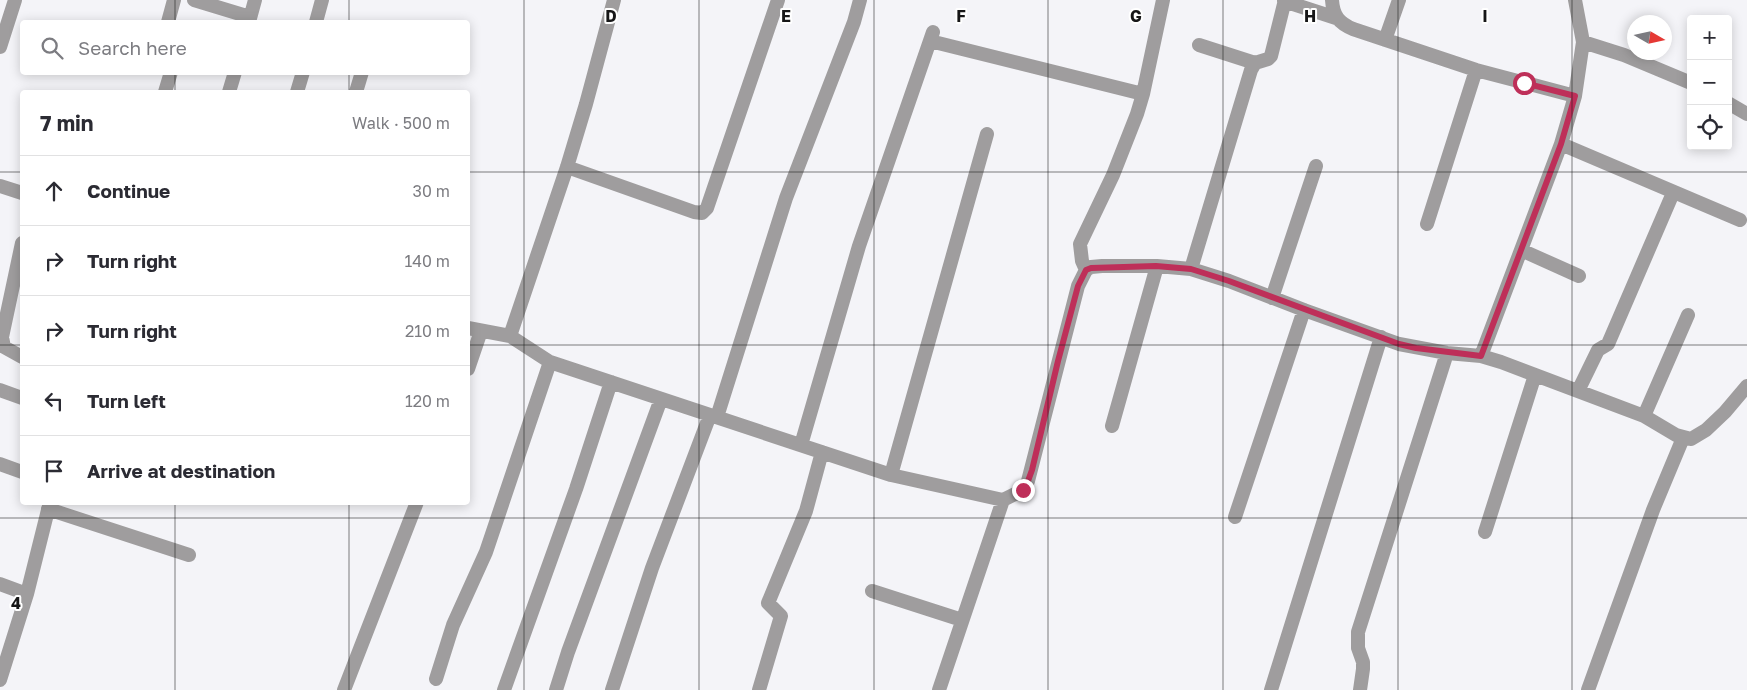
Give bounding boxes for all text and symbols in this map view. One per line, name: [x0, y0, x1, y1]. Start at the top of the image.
text: D: [605, 6, 617, 26]
text: E: [781, 6, 791, 26]
text: F: [956, 6, 966, 26]
text: G: [1130, 6, 1142, 26]
text: H: [1304, 6, 1316, 26]
text: I: [1482, 6, 1488, 26]
north arrow: [1627, 15, 1672, 60]
map controls: [1687, 15, 1732, 150]
button: +: [1687, 15, 1732, 60]
search box: [20, 20, 470, 75]
icon: search: [38, 34, 66, 62]
text: Search here: [78, 36, 187, 59]
button: −: [1687, 60, 1732, 105]
route start: [1513, 72, 1536, 95]
button: locate: [1687, 105, 1732, 150]
text: 7 min: [40, 110, 94, 136]
text: Walk · 500 m: [352, 113, 450, 133]
icon: ahead: [40, 177, 68, 205]
text: Continue: [87, 179, 170, 202]
text: 30 m: [413, 181, 450, 201]
icon: right: [40, 247, 68, 275]
text: Turn right: [87, 249, 177, 272]
text: 140 m: [404, 251, 450, 271]
icon: right: [40, 317, 68, 345]
text: Turn right: [87, 319, 177, 342]
text: 210 m: [405, 321, 450, 341]
icon: left: [40, 387, 68, 415]
text: Turn left: [87, 389, 166, 412]
text: 120 m: [405, 391, 450, 411]
icon: arrive: [40, 457, 68, 485]
text: Arrive at destination: [87, 459, 275, 482]
route end: [1012, 479, 1035, 502]
text: 4: [11, 593, 21, 613]

